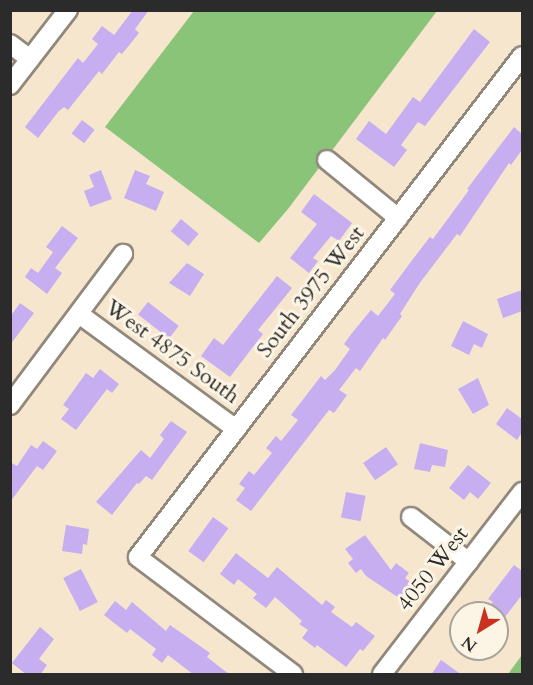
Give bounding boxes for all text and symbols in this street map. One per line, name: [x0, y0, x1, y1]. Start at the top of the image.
street label: South 3975 West: [251, 221, 371, 363]
street label: West 4875 South: [100, 294, 244, 410]
street label: 4050 West: [392, 522, 474, 616]
north arrow: [449, 601, 509, 661]
text: N: [457, 631, 482, 657]

